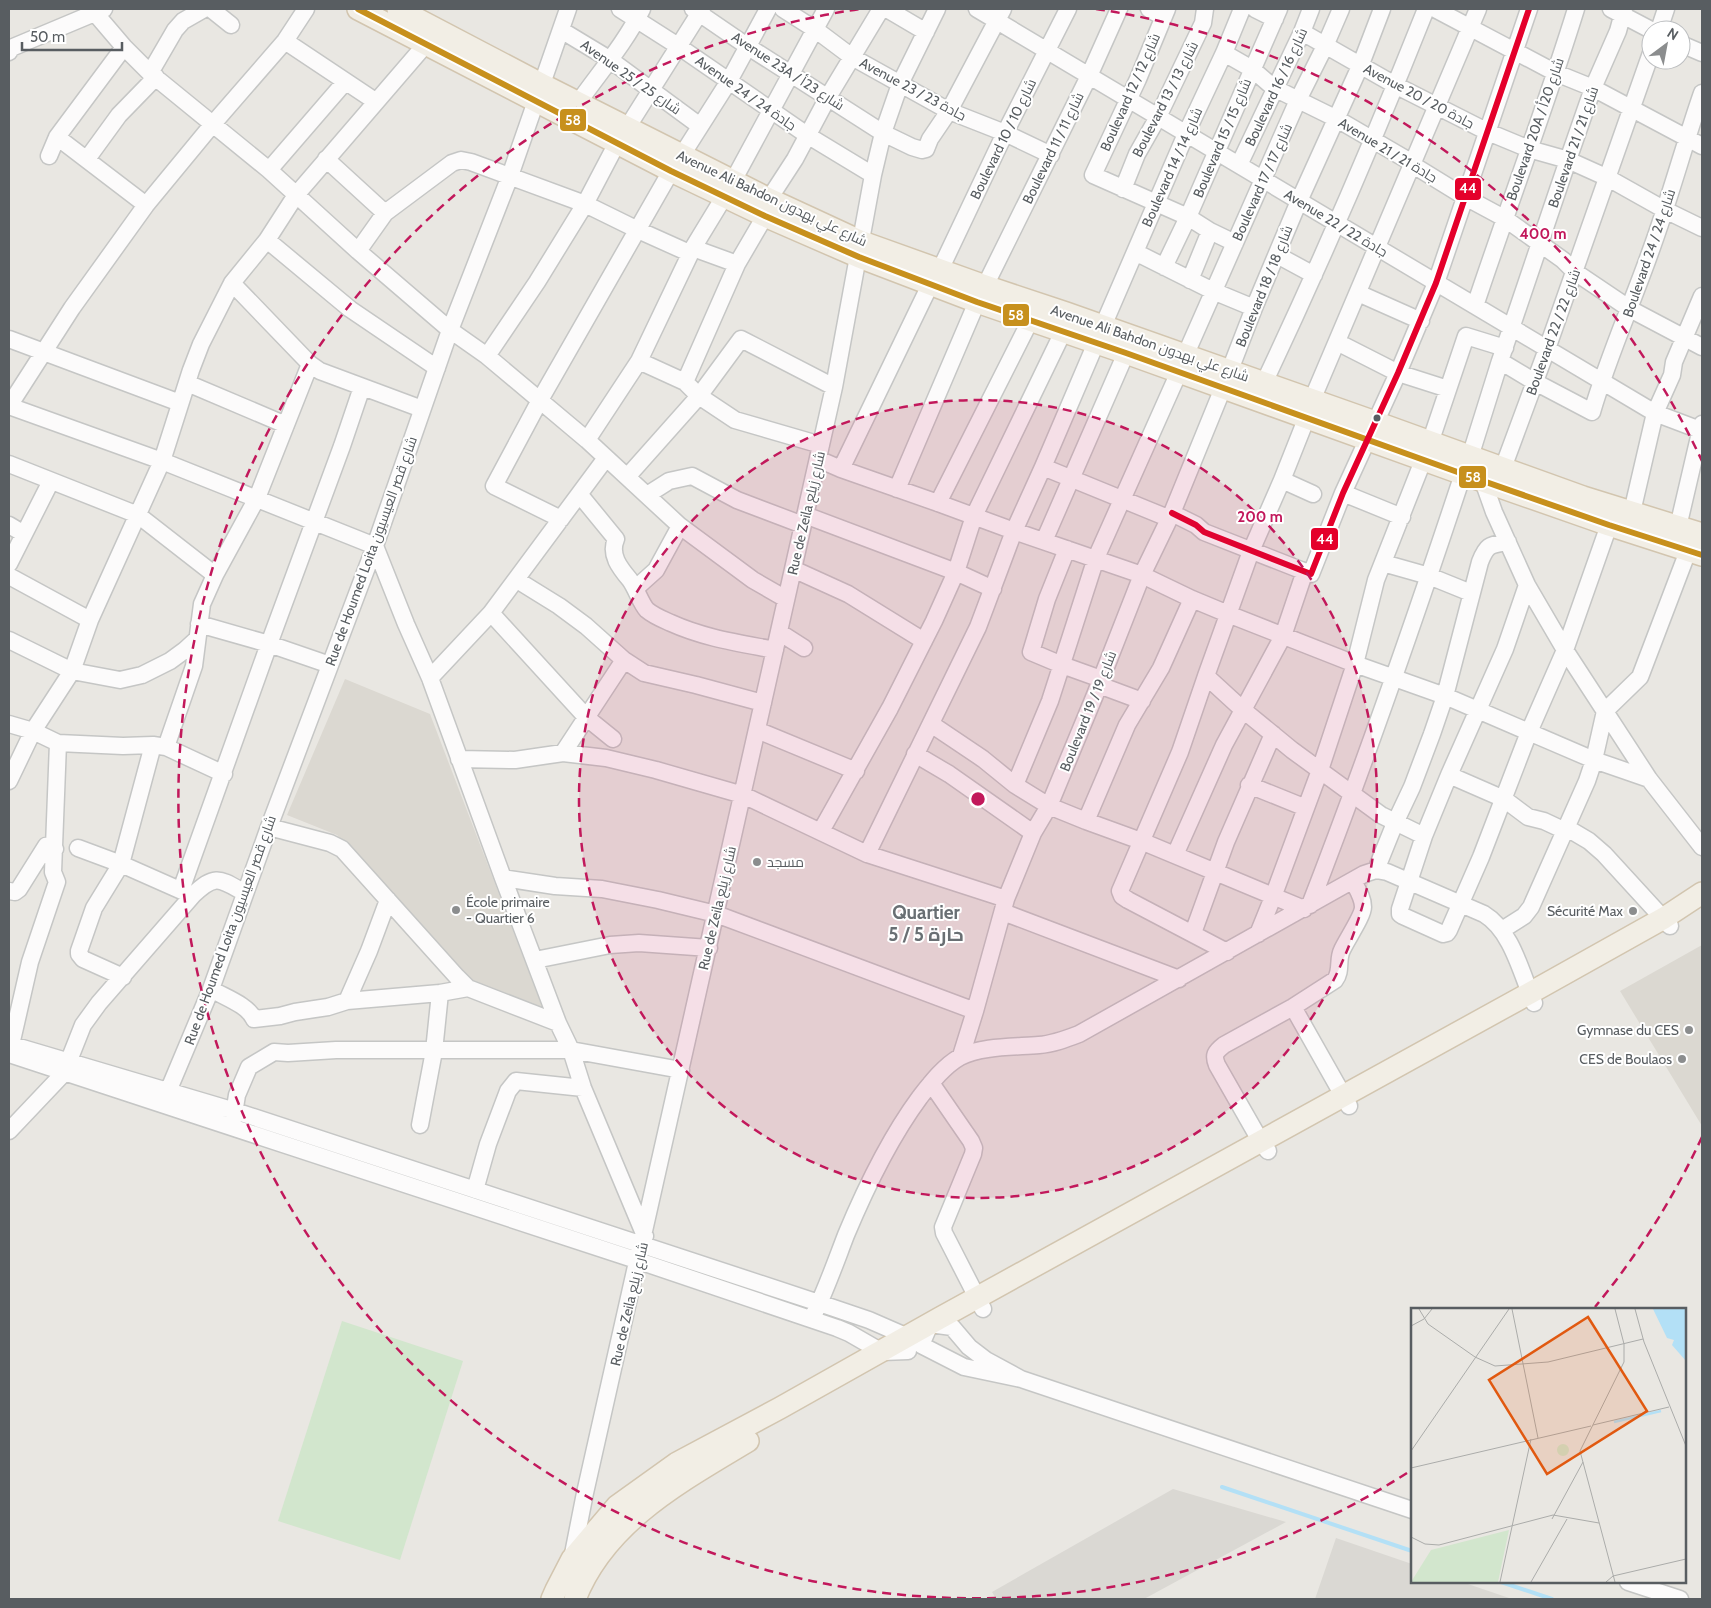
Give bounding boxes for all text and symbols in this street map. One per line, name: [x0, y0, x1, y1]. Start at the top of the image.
scale bar: [22, 20, 122, 52]
north arrow: [1641, 20, 1691, 70]
text: N: [1664, 24, 1682, 44]
street label: Boulevard 16 / شارع 16: [1241, 25, 1311, 149]
text: 50 m: [30, 28, 65, 46]
street label: Avenue 23A / شارع 23أ: [728, 28, 848, 114]
street label: Boulevard 12 / شارع 12: [1096, 30, 1164, 154]
street label: Avenue 25 / شارع 25: [577, 36, 685, 118]
street label: Boulevard 13 / شارع 13: [1128, 38, 1202, 160]
street label: Avenue 24 / جادة 24: [692, 51, 800, 135]
street label: Avenue 23 / جادة 23: [857, 53, 969, 125]
street label: Boulevard 20A / شارع 20أ: [1502, 55, 1568, 203]
street label: Avenue 20 / جادة 20: [1361, 59, 1477, 133]
street label: Boulevard 10 / شارع 10: [966, 76, 1040, 202]
street label: Boulevard 15 / شارع 15: [1189, 76, 1255, 200]
street label: Boulevard 21 / شارع 21: [1544, 84, 1602, 210]
street label: Boulevard 11 / شارع 11: [1018, 89, 1088, 207]
street label: Boulevard 14 / شارع 14: [1138, 104, 1206, 230]
line badge: 58: [559, 108, 587, 132]
text: 58: [565, 111, 581, 129]
street label: Avenue 21 / جادة 21: [1335, 113, 1441, 187]
street label: Boulevard 17 / شارع 17: [1228, 120, 1296, 244]
street label: Avenue Ali Bahdon شارع علي بهدون: [672, 146, 870, 253]
line badge: 44: [1454, 177, 1482, 201]
text: 44: [1459, 179, 1477, 197]
street label: Avenue 22 / جادة 22: [1281, 185, 1391, 261]
street label: Boulevard 24 / شارع 24: [1619, 187, 1679, 319]
street label: Boulevard 18 / شارع 18: [1231, 223, 1297, 349]
text: 400 m: [1520, 225, 1566, 243]
street label: Boulevard 22 / شارع 22: [1522, 266, 1584, 398]
street label: Avenue Ali Bahdon شارع علي بهدون: [1048, 301, 1251, 388]
line badge: 58: [1002, 303, 1030, 327]
text: 58: [1008, 306, 1024, 324]
unlabelled marker: [1372, 413, 1382, 423]
street label: Rue de Houmed Loita شارع قصر العيسيون: [321, 434, 421, 668]
street label: Rue de Zeila شارع زيلع: [783, 449, 829, 577]
line badge: 58: [1458, 465, 1487, 489]
text: 58: [1465, 468, 1481, 486]
text: 200 m: [1237, 508, 1283, 526]
line badge: 44: [1310, 527, 1339, 551]
text: 44: [1316, 530, 1334, 548]
street label: Boulevard 19 / شارع 19: [1056, 648, 1120, 774]
centre of rings: [969, 790, 987, 808]
street label: Rue de Houmed Loita شارع قصر العيسيون: [180, 813, 280, 1047]
street label: Rue de Zeila شارع زيلع: [694, 844, 740, 972]
place label: مسجد: [767, 853, 804, 871]
marker: مسجد: [751, 856, 763, 868]
place label: École primaire - Quartier 6: [466, 893, 550, 927]
district label: Quartier 5 / حارة 5: [888, 901, 964, 946]
place label: Sécurité Max: [1547, 902, 1623, 920]
marker: École primaire - Quartier 6: [450, 904, 462, 916]
marker: Sécurité Max: [1627, 905, 1639, 917]
place label: Gymnase du CES: [1577, 1021, 1679, 1039]
marker: Gymnase du CES: [1683, 1024, 1695, 1036]
place label: CES de Boulaos: [1579, 1050, 1672, 1068]
marker: CES de Boulaos: [1676, 1053, 1688, 1065]
street label: Rue de Zeila شارع زيلع: [606, 1240, 652, 1368]
inset map: [1411, 1308, 1686, 1583]

